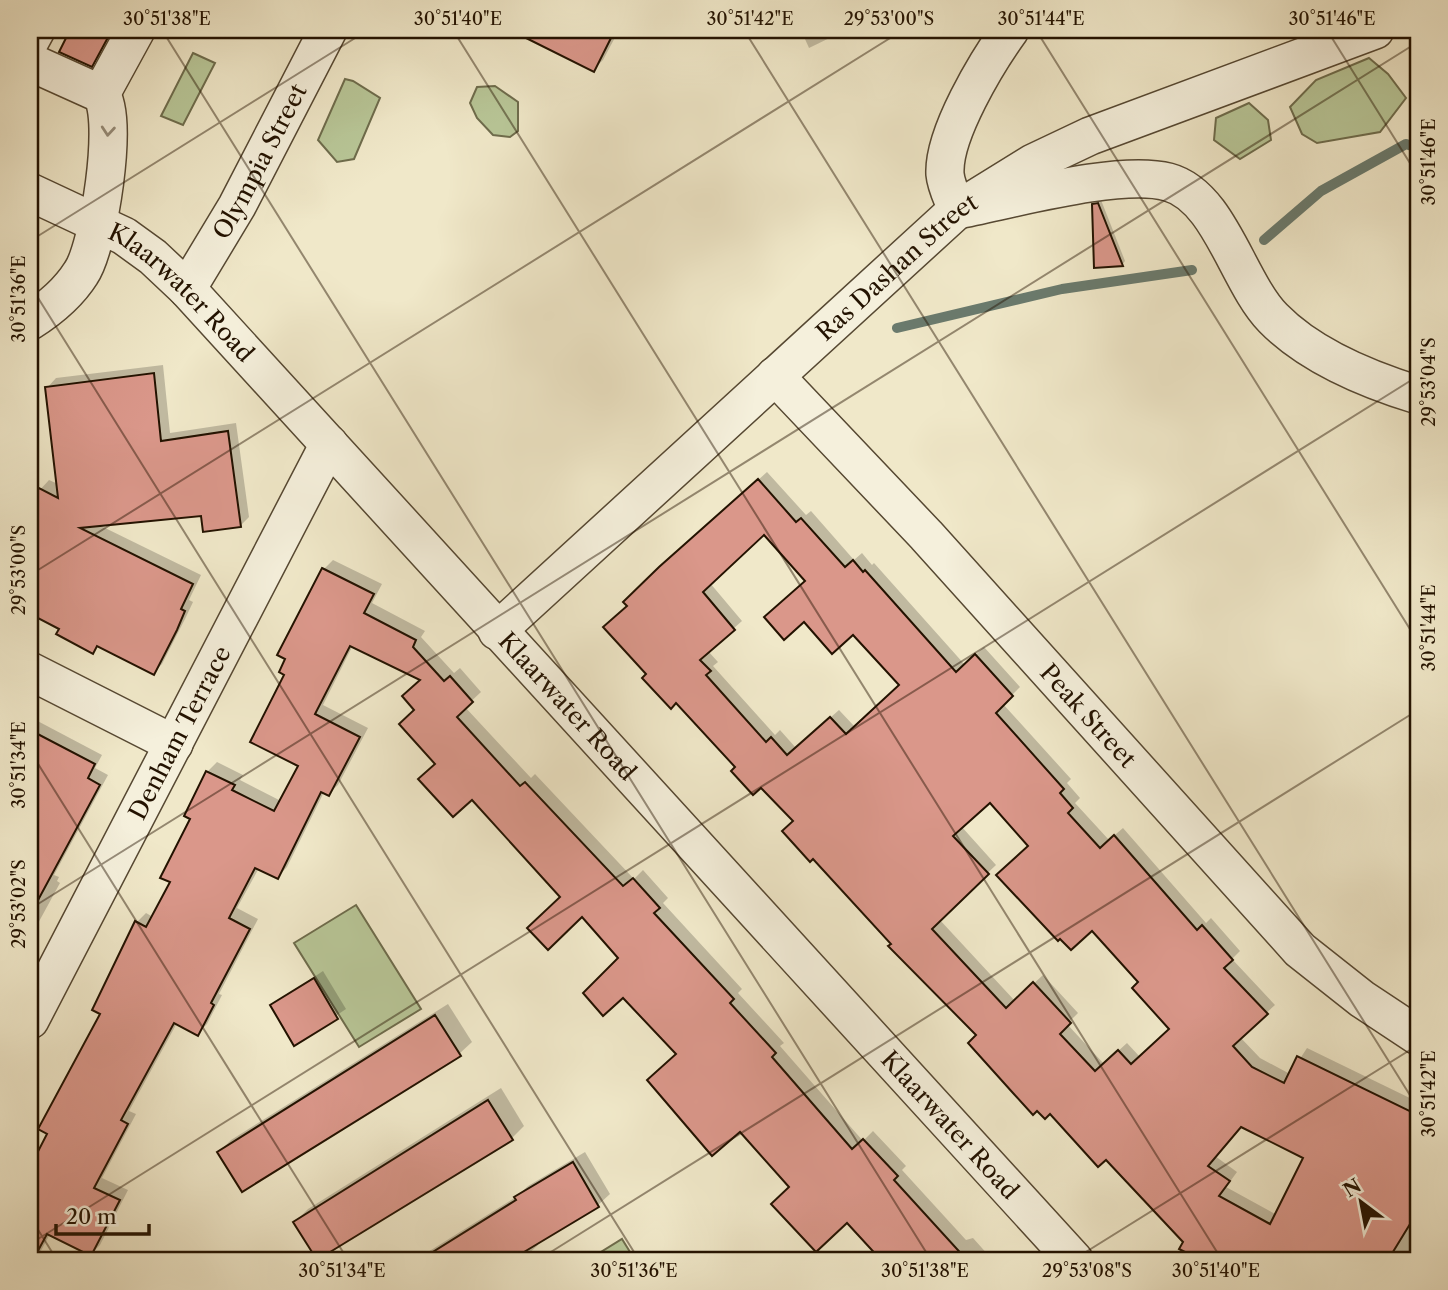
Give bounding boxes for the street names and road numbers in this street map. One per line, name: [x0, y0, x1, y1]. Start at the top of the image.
street label: Olympia Street: [206, 78, 312, 244]
street label: Ras Dashan Street: [810, 186, 983, 346]
street label: Klaarwater Road: [104, 216, 261, 368]
street label: Klaarwater Road: [493, 626, 643, 786]
street label: Denham Terrace: [122, 641, 236, 824]
street label: Peak Street: [1034, 658, 1143, 773]
street label: Klaarwater Road: [875, 1044, 1025, 1205]

